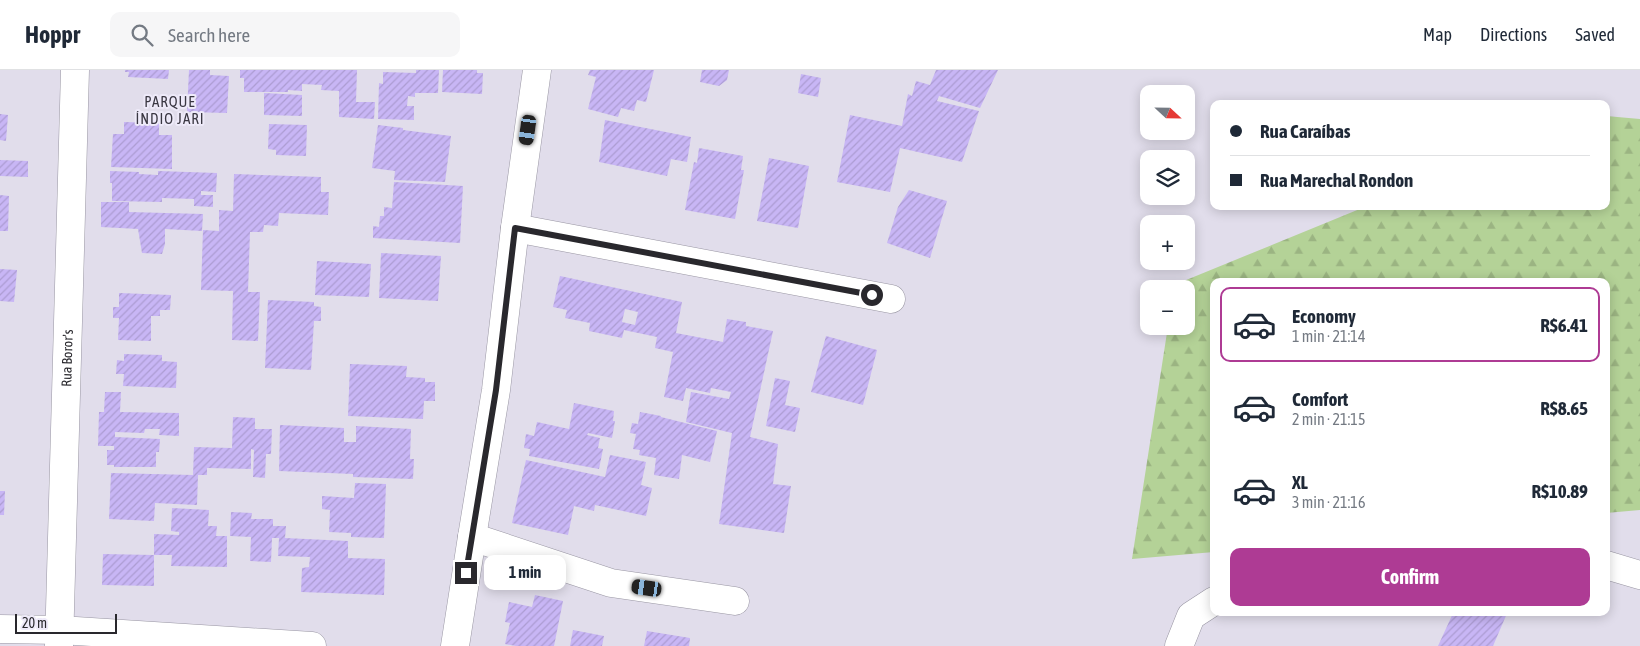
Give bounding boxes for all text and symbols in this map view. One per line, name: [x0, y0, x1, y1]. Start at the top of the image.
search box: [110, 12, 460, 57]
text: Hoppr: [25, 21, 80, 48]
icon: search: [128, 21, 156, 49]
text: Search here: [168, 24, 250, 46]
text: Map: [1423, 24, 1452, 45]
text: Directions: [1480, 24, 1547, 45]
text: Saved: [1575, 24, 1615, 45]
north arrow: [1140, 85, 1195, 140]
map controls: [1140, 85, 1195, 335]
district label: PARQUE ÍNDIO JARI: [135, 93, 205, 127]
car: [518, 114, 537, 146]
text: Rua Caraíbas: [1260, 120, 1350, 142]
button: layers: [1140, 150, 1195, 205]
text: Rua Marechal Rondon: [1260, 169, 1413, 191]
button: +: [1140, 215, 1195, 270]
button: −: [1140, 280, 1195, 335]
route start: [861, 284, 883, 306]
icon: car: [1232, 302, 1277, 347]
text: Economy: [1292, 305, 1356, 327]
text: R$6.41: [1540, 314, 1588, 336]
text: 1 min · 21:14: [1292, 327, 1365, 345]
street label: Rua Boror's: [58, 329, 76, 387]
icon: car: [1232, 385, 1277, 430]
text: Comfort: [1292, 388, 1348, 410]
text: R$8.65: [1540, 397, 1588, 419]
text: 2 min · 21:15: [1292, 410, 1365, 428]
icon: car: [1232, 468, 1277, 513]
text: XL: [1292, 471, 1308, 493]
text: R$10.89: [1531, 480, 1588, 502]
text: 3 min · 21:16: [1292, 493, 1365, 511]
button: Confirm: [1230, 548, 1590, 606]
callout: 1 min: [484, 556, 566, 590]
route end: [455, 562, 477, 584]
text: 1 min: [509, 563, 541, 581]
car: [631, 578, 662, 598]
scale bar: [15, 611, 118, 634]
text: 20 m: [22, 615, 47, 631]

